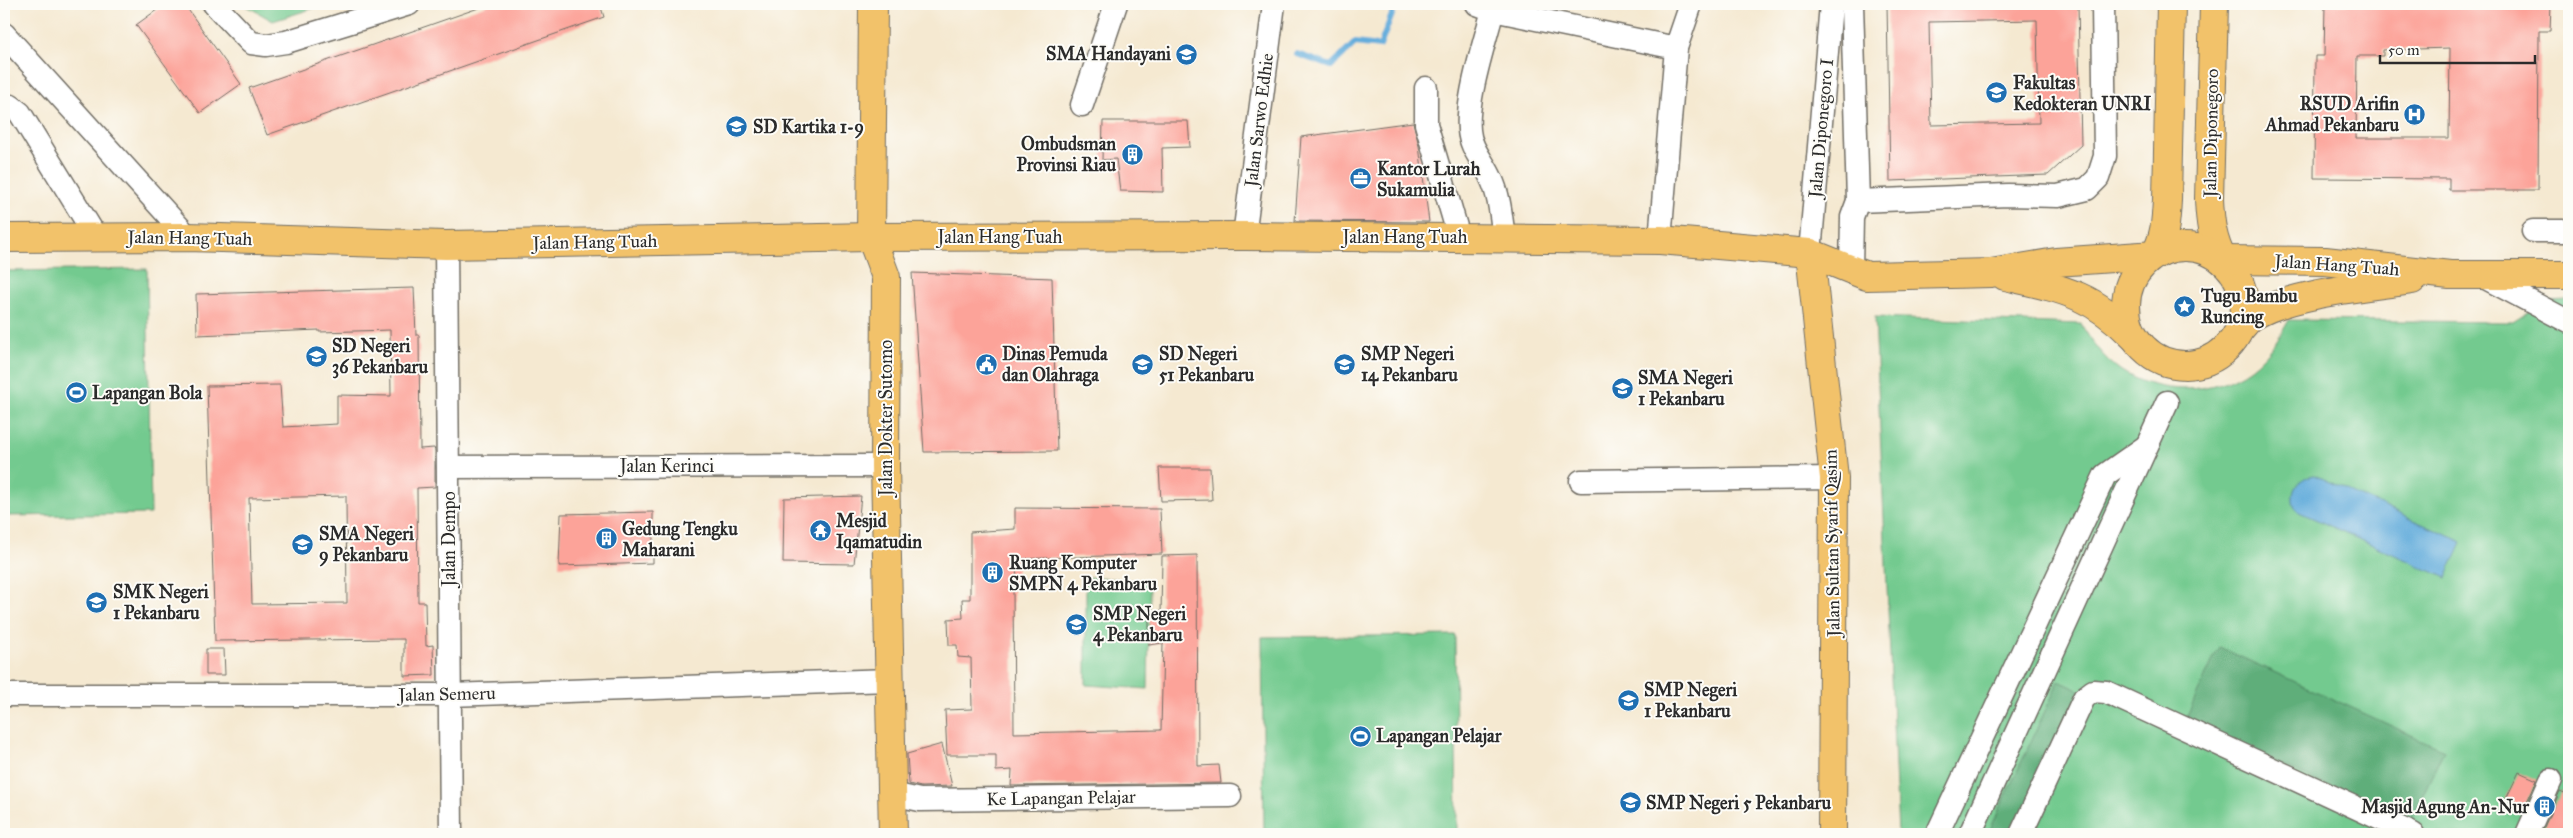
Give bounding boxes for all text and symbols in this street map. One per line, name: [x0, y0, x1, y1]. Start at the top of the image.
scale bar: [2380, 32, 2536, 64]
text: 50 m: [2388, 41, 2420, 59]
school or university icon: SMA Handayani: [1175, 42, 1199, 66]
place label: SMA Handayani: [1046, 43, 1172, 66]
street label: Jalan Sarwo Edhie: [1240, 52, 1279, 190]
street label: Jalan Diponegoro I: [1804, 57, 1839, 201]
street label: Jalan Diponegoro: [2199, 69, 2224, 199]
place label: Fakultas Kedokteran UNRI: [2013, 72, 2152, 115]
school or university icon: Fakultas Kedokteran UNRI: [1985, 81, 2009, 105]
place label: RSUD Arifin Ahmad Pekanbaru: [2265, 93, 2399, 136]
hospital icon: RSUD Arifin Ahmad Pekanbaru: [2403, 102, 2427, 126]
school or university icon: SD Kartika 1-9: [725, 115, 749, 139]
place label: SD Kartika 1-9: [753, 116, 864, 139]
place label: Ombudsman Provinsi Riau: [1016, 133, 1116, 176]
building icon: Ombudsman Provinsi Riau: [1120, 142, 1144, 166]
place label: Kantor Lurah Sukamulia: [1377, 158, 1481, 201]
office icon: Kantor Lurah Sukamulia: [1349, 167, 1373, 191]
street label: Jalan Hang Tuah: [125, 226, 253, 251]
street label: Jalan Hang Tuah: [936, 226, 1062, 249]
street label: Jalan Hang Tuah: [1341, 226, 1467, 249]
street label: Jalan Hang Tuah: [530, 230, 658, 255]
street label: Jalan Hang Tuah: [2272, 250, 2400, 281]
place label: Tugu Bambu Runcing: [2200, 285, 2298, 329]
place icon: Tugu Bambu Runcing: [2173, 294, 2197, 318]
place label: SD Negeri 36 Pekanbaru: [332, 335, 428, 379]
street label: Jalan Dokter Sutomo: [875, 340, 898, 498]
place label: Dinas Pemuda dan Olahraga: [1002, 343, 1108, 387]
place label: SD Negeri 51 Pekanbaru: [1159, 343, 1254, 386]
place label: SMP Negeri 14 Pekanbaru: [1361, 343, 1458, 387]
school or university icon: SD Negeri 36 Pekanbaru: [304, 344, 328, 368]
public building icon: Dinas Pemuda dan Olahraga: [974, 352, 998, 376]
school or university icon: SD Negeri 51 Pekanbaru: [1131, 352, 1155, 376]
school or university icon: SMP Negeri 14 Pekanbaru: [1333, 352, 1357, 376]
place label: SMA Negeri 1 Pekanbaru: [1638, 367, 1734, 410]
school or university icon: SMA Negeri 1 Pekanbaru: [1610, 376, 1634, 400]
sports icon: Lapangan Bola: [64, 381, 88, 405]
place label: Lapangan Bola: [92, 382, 203, 405]
street label: Jalan Sultan Syarif Qasim: [1819, 449, 1846, 639]
street label: Jalan Kerinci: [618, 455, 714, 478]
street label: Jalan Dempo: [438, 491, 461, 589]
place label: Mesjid Iqamatudin: [836, 510, 922, 554]
place label: Gedung Tengku Maharani: [622, 518, 738, 561]
temple icon: Mesjid Iqamatudin: [808, 519, 832, 543]
place label: SMA Negeri 9 Pekanbaru: [319, 523, 415, 567]
building icon: Gedung Tengku Maharani: [594, 527, 618, 551]
school or university icon: SMA Negeri 9 Pekanbaru: [291, 532, 315, 556]
place label: Ruang Komputer SMPN 4 Pekanbaru: [1009, 552, 1157, 596]
building icon: Ruang Komputer SMPN 4 Pekanbaru: [981, 561, 1005, 585]
place label: SMK Negeri 1 Pekanbaru: [113, 581, 210, 624]
school or university icon: SMK Negeri 1 Pekanbaru: [85, 590, 109, 614]
place label: SMP Negeri 4 Pekanbaru: [1093, 603, 1187, 647]
school or university icon: SMP Negeri 4 Pekanbaru: [1065, 612, 1089, 636]
place label: SMP Negeri 1 Pekanbaru: [1644, 679, 1738, 722]
street label: Jalan Semeru: [396, 682, 496, 707]
school or university icon: SMP Negeri 1 Pekanbaru: [1616, 688, 1640, 712]
sports icon: Lapangan Pelajar: [1348, 724, 1372, 748]
place label: Lapangan Pelajar: [1376, 725, 1503, 748]
street label: Ke Lapangan Pelajar: [986, 786, 1136, 811]
school or university icon: SMP Negeri 5 Pekanbaru: [1618, 791, 1642, 815]
place label: SMP Negeri 5 Pekanbaru: [1646, 792, 1831, 815]
building icon: Masjid Agung An-Nur: [2533, 795, 2557, 819]
place label: Masjid Agung An-Nur: [2361, 796, 2530, 819]

